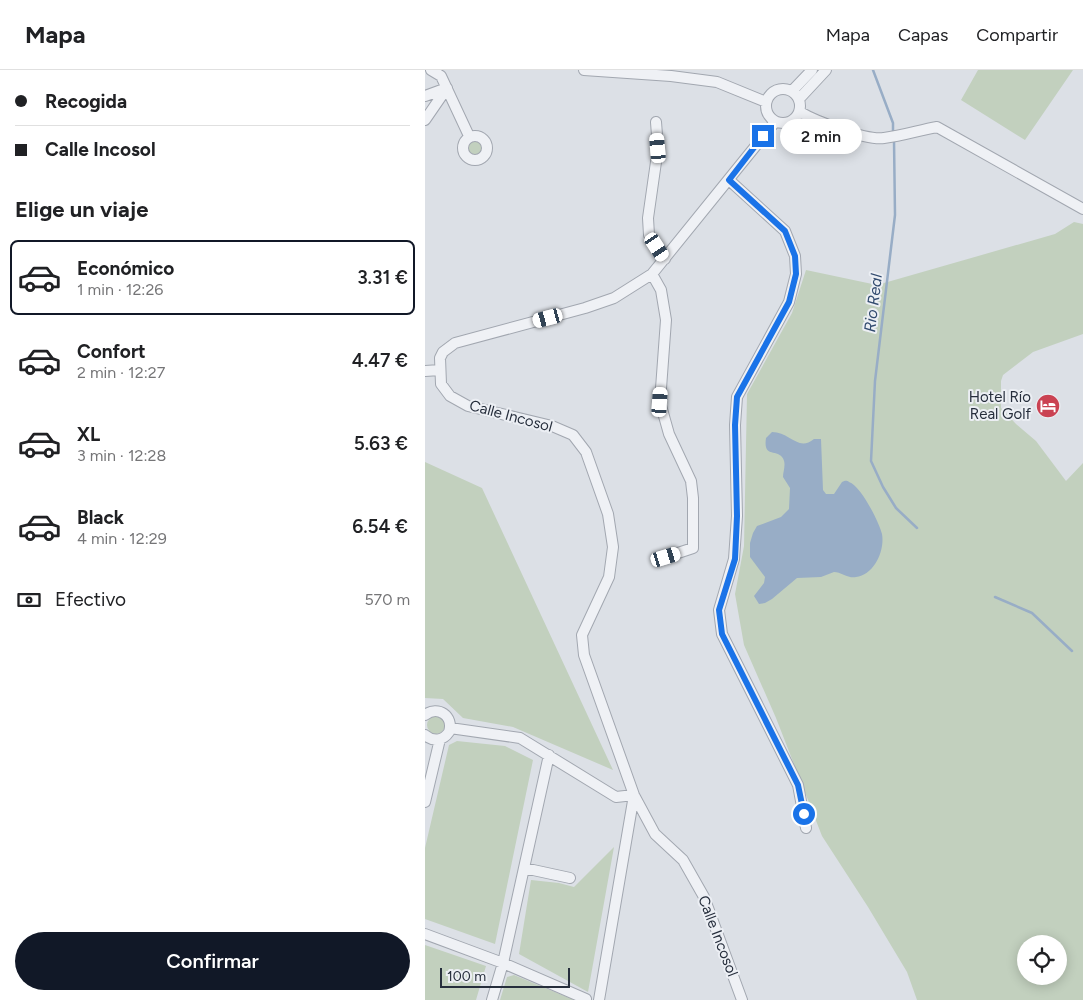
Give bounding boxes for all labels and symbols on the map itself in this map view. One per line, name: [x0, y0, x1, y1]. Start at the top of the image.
callout: 2 min: [781, 118, 863, 154]
route end: [752, 125, 774, 147]
car: [649, 132, 666, 164]
car: [642, 230, 671, 264]
water label: Rio Real: [860, 272, 886, 333]
car: [531, 307, 564, 329]
car: [651, 387, 668, 417]
place label: Hotel Río Real Golf: [969, 388, 1031, 423]
hotel icon: Hotel Río Real Golf: [1035, 393, 1061, 419]
street label: Calle Incosol: [468, 396, 554, 436]
car: [649, 545, 682, 569]
route start: [793, 803, 815, 825]
street label: Calle Incosol: [694, 893, 742, 979]
scale bar: [440, 965, 570, 988]

